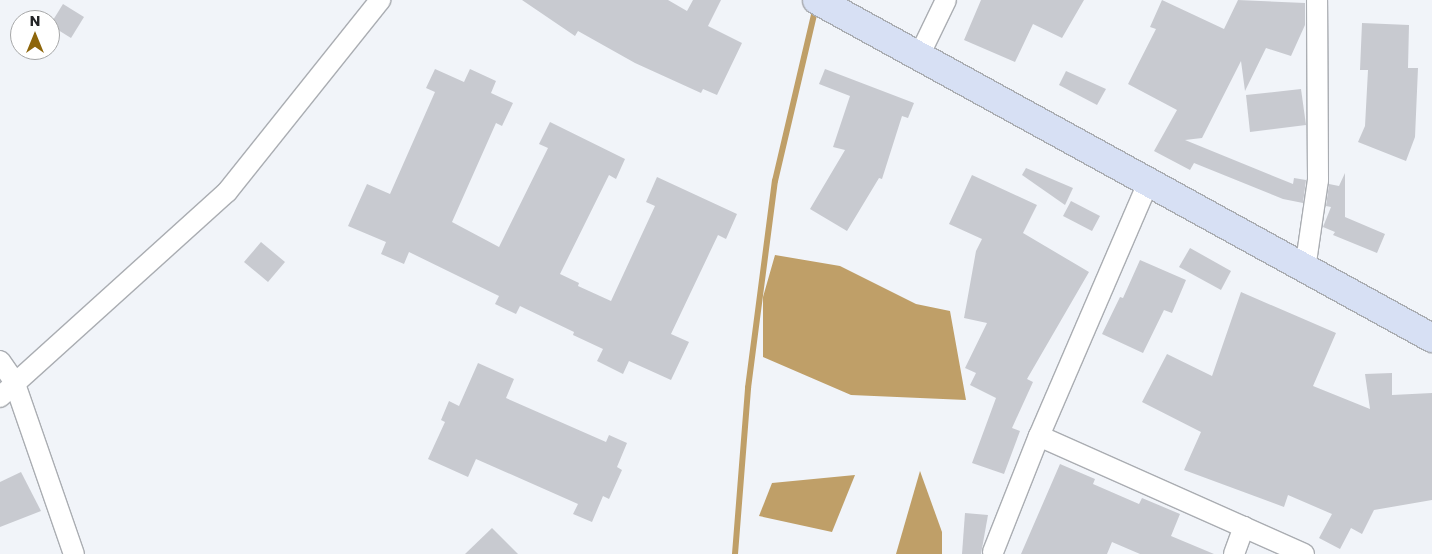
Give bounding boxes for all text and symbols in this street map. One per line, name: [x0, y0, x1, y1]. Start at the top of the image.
north arrow: [10, 10, 60, 60]
text: N: [30, 11, 40, 31]

